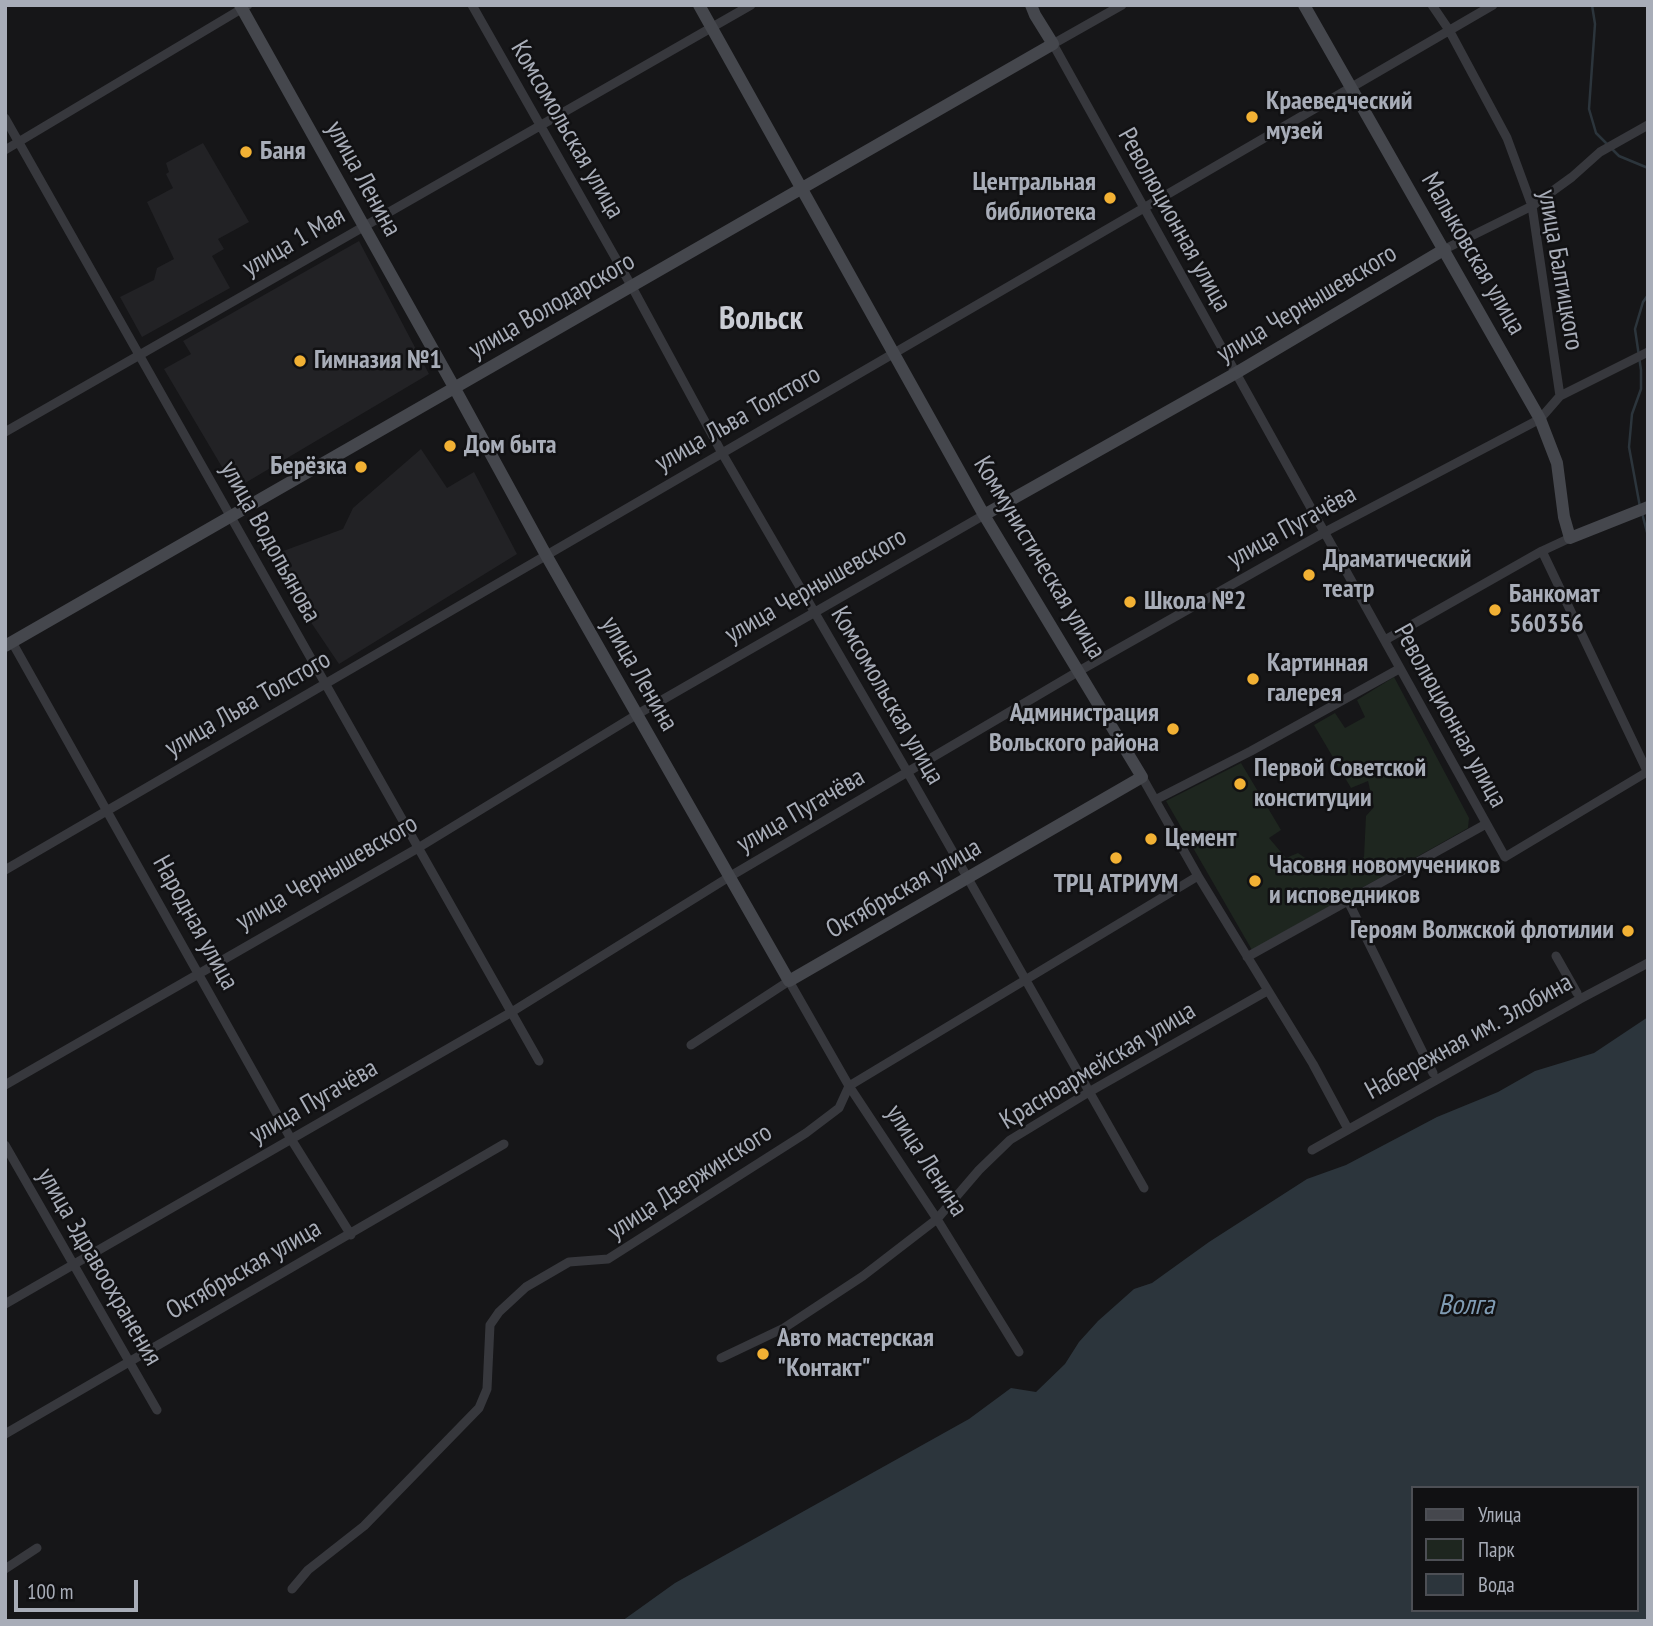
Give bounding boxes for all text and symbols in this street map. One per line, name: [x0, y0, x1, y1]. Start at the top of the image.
street label: Комсомольская улица: [503, 36, 631, 224]
place label: Краеведческий музей: [1266, 86, 1412, 148]
marker: Краеведческий музей: [1244, 109, 1260, 125]
street label: улица Ленина: [319, 116, 407, 242]
street label: Революционная улица: [1111, 123, 1237, 317]
place label: Баня: [260, 136, 306, 168]
marker: Баня: [238, 144, 254, 160]
place label: Центральная библиотека: [973, 167, 1096, 228]
street label: Малыковская улица: [1414, 168, 1532, 340]
street label: улица Балтицкого: [1531, 187, 1589, 353]
marker: Центральная библиотека: [1102, 190, 1118, 206]
street label: улица 1 Мая: [237, 200, 351, 284]
street label: улица Чернышевского: [1211, 238, 1403, 370]
street label: улица Володарского: [464, 246, 640, 366]
district label: Вольск: [719, 300, 803, 340]
place label: Гимназия №1: [314, 345, 442, 377]
marker: Гимназия №1: [292, 353, 308, 369]
street label: улица Льва Толстого: [650, 359, 826, 479]
place label: Дом быта: [464, 430, 557, 462]
marker: Дом быта: [442, 438, 458, 454]
place label: Берёзка: [270, 451, 347, 483]
street label: Коммунистическая улица: [966, 451, 1112, 665]
street label: улица Водопьянова: [213, 456, 327, 628]
marker: Берёзка: [353, 459, 369, 475]
street label: улица Пугачёва: [1222, 479, 1362, 575]
street label: улица Чернышевского: [720, 521, 912, 651]
place label: Драматический театр: [1323, 544, 1471, 606]
marker: Драматический театр: [1301, 567, 1317, 583]
place label: Банкомат 560356: [1509, 579, 1600, 640]
place label: Школа №2: [1144, 586, 1246, 618]
marker: Школа №2: [1122, 594, 1138, 610]
street label: Комсомольская улица: [823, 602, 951, 790]
marker: Банкомат 560356: [1487, 602, 1503, 618]
street label: улица Ленина: [594, 611, 684, 737]
street label: Революционная улица: [1387, 619, 1513, 813]
street label: улица Льва Толстого: [160, 644, 336, 764]
place label: Картинная галерея: [1267, 648, 1368, 710]
marker: Картинная галерея: [1245, 671, 1261, 687]
place label: Администрация Вольского района: [989, 698, 1159, 760]
marker: Администрация Вольского района: [1165, 721, 1181, 737]
place label: Первой Советской конституции: [1254, 753, 1426, 814]
street label: улица Пугачёва: [732, 762, 870, 860]
marker: Первой Советской конституции: [1232, 776, 1248, 792]
street label: улица Чернышевского: [231, 808, 423, 938]
place label: Цемент: [1165, 823, 1236, 855]
marker: Цемент: [1143, 831, 1159, 847]
street label: Октябрьская улица: [821, 832, 987, 946]
street label: Народная улица: [145, 850, 245, 996]
marker: ТРЦ АТРИУМ: [1108, 850, 1124, 866]
place label: Часовня новомучеников и исповедников: [1269, 850, 1500, 912]
place label: ТРЦ АТРИУМ: [1054, 869, 1178, 901]
marker: Часовня новомучеников и исповедников: [1247, 873, 1263, 889]
place label: Героям Волжской флотилии: [1350, 915, 1614, 947]
marker: Героям Волжской флотилии: [1620, 923, 1636, 939]
street label: Набережная им. Злобина: [1360, 967, 1578, 1107]
street label: Красноармейская улица: [995, 995, 1201, 1137]
street label: улица Пугачёва: [245, 1053, 383, 1151]
street label: улица Ленина: [878, 1099, 974, 1223]
street label: улица Дзержинского: [602, 1117, 778, 1247]
street label: улица Здравоохранения: [30, 1163, 168, 1371]
street label: Октябрьская улица: [161, 1213, 327, 1327]
water label: Волга: [1438, 1289, 1494, 1323]
place label: Авто мастерская "Контакт": [777, 1323, 934, 1384]
marker: Авто мастерская "Контакт": [755, 1346, 771, 1362]
legend: [1412, 1486, 1639, 1612]
text: Улица: [1478, 1501, 1521, 1528]
text: Парк: [1478, 1536, 1515, 1563]
scale bar: [18, 1566, 142, 1610]
text: Вода: [1478, 1571, 1515, 1598]
text: 100 m: [27, 1578, 73, 1605]

